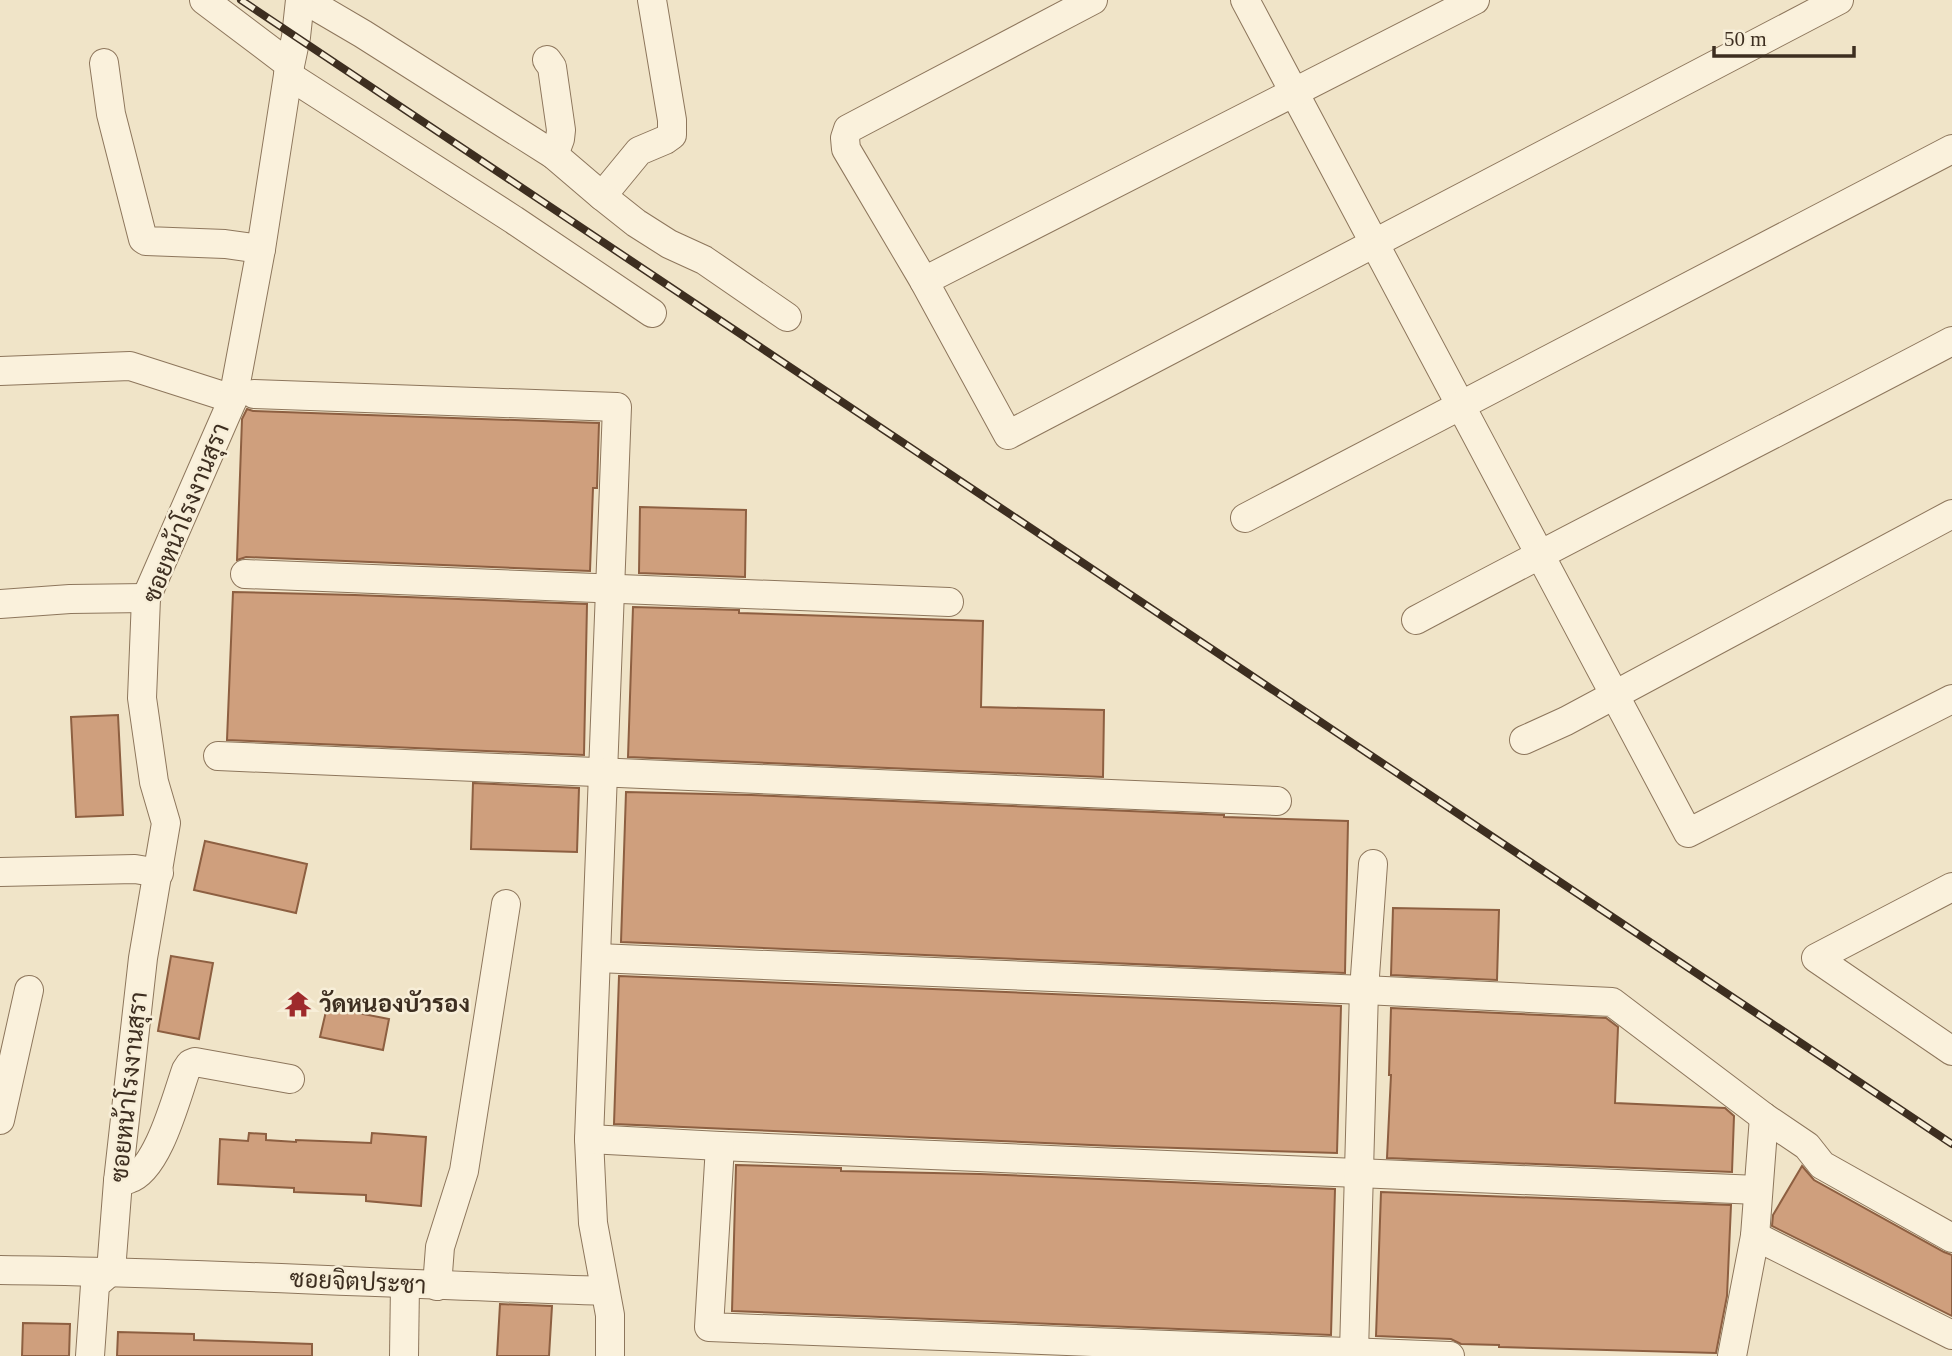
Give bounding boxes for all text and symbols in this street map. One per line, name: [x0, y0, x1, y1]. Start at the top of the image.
scale bar: [1714, 14, 1854, 58]
text: 50 m: [1724, 27, 1767, 51]
street label: ซอยหน้าโรงงานสุรา: [135, 418, 237, 608]
temple icon: วัดหนองบัวรอง: [283, 989, 313, 1019]
place label: วัดหนองบัวรอง: [319, 989, 470, 1017]
street label: ซอยหน้าโรงงานสุรา: [103, 990, 155, 1184]
street label: ซอยจิตประชา: [289, 1264, 427, 1299]

